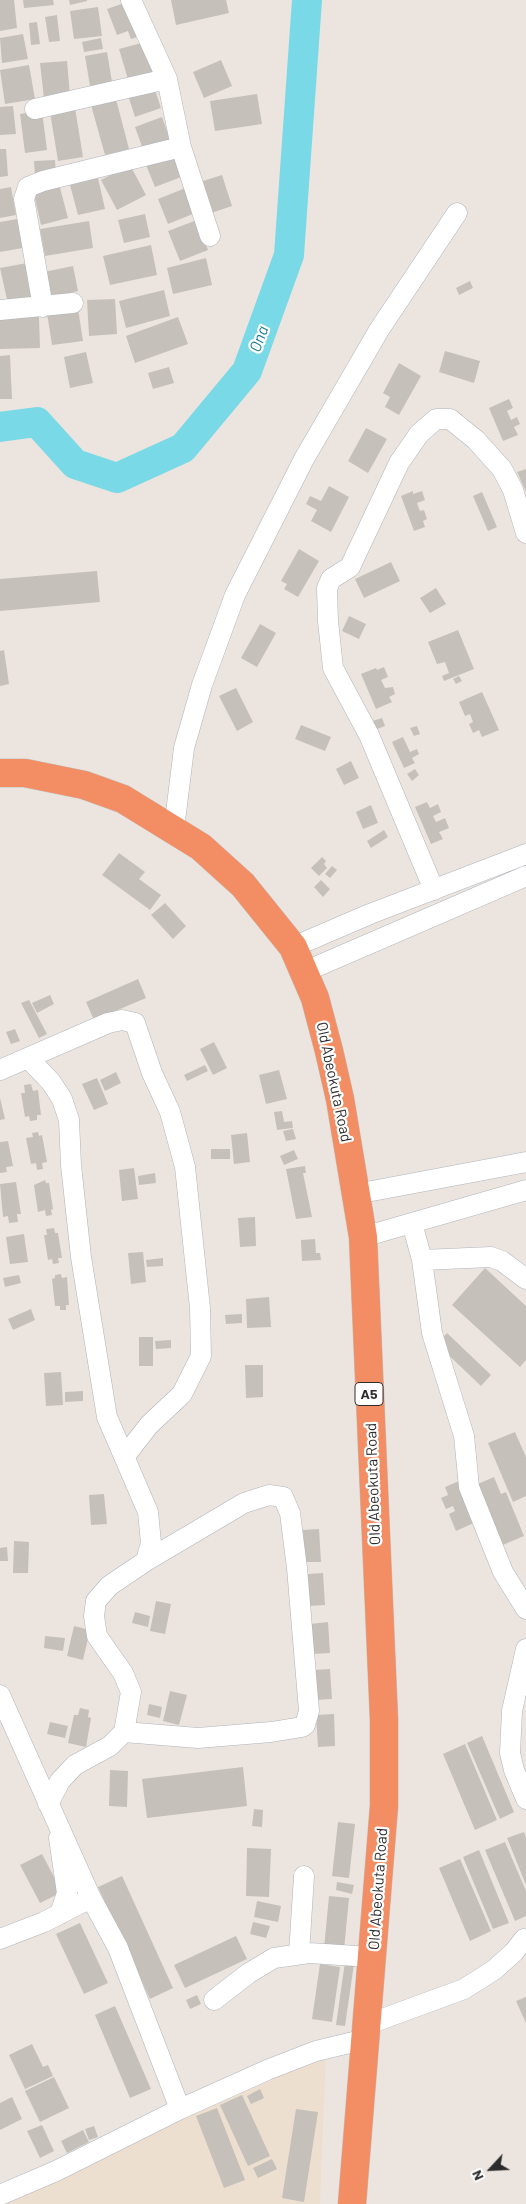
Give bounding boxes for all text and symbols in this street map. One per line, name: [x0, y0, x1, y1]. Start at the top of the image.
water label: Ona: [245, 323, 273, 355]
street label: Old Abeokuta Road: [312, 1020, 356, 1144]
road number: A5: [355, 1382, 383, 1406]
street label: Old Abeokuta Road: [362, 1423, 384, 1545]
street label: Old Abeokuta Road: [365, 1827, 391, 1951]
north arrow: [466, 2144, 516, 2194]
text: N: [467, 2168, 487, 2183]

